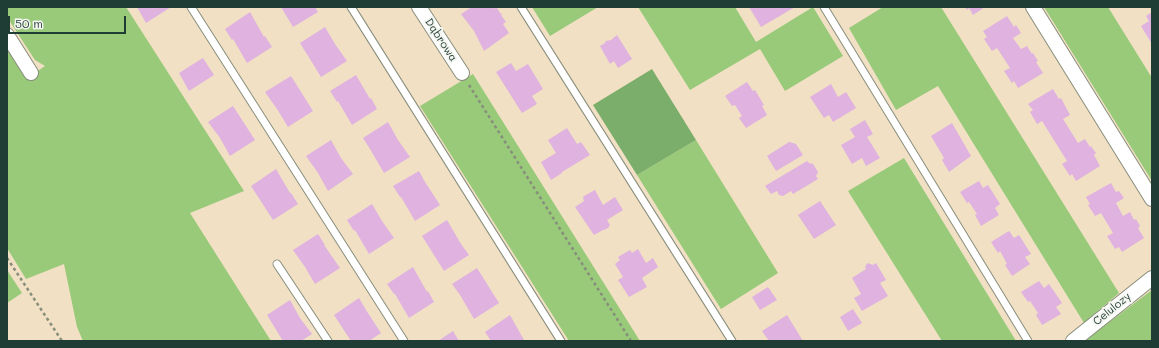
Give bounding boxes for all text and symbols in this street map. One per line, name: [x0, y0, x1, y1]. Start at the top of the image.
scale bar: [10, 8, 128, 34]
text: 50 m: [15, 15, 43, 31]
street label: Dąbrowa: [422, 16, 460, 64]
street label: Celulozy: [1091, 290, 1133, 328]

